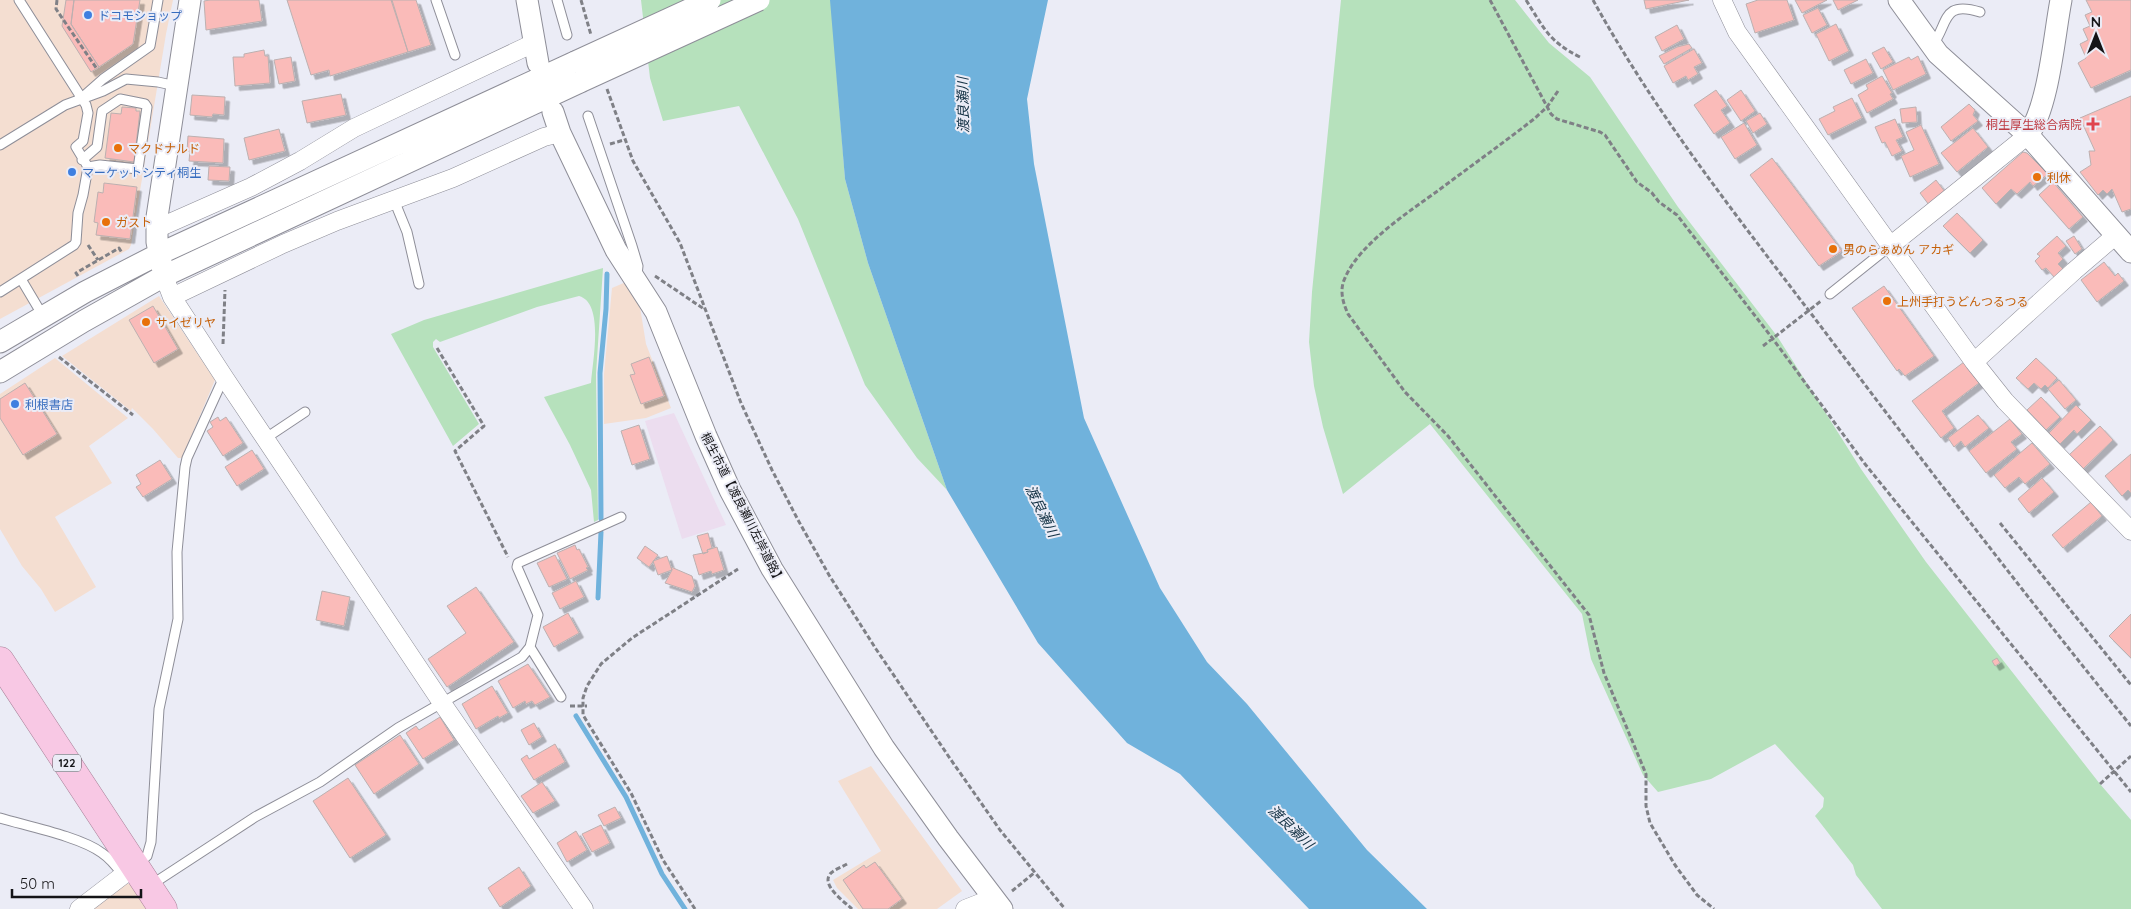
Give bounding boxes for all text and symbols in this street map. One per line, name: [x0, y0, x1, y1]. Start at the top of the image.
place label: ドコモショップ: [98, 8, 182, 23]
marker: ドコモショップ: [82, 9, 94, 21]
north arrow: [2071, 10, 2121, 60]
text: N: [2091, 13, 2101, 31]
water label: 渡良瀬川: [953, 75, 972, 133]
place label: 桐生厚生総合病院: [1986, 117, 2082, 132]
marker: 桐生厚生総合病院: [2086, 117, 2100, 131]
place label: マクドナルド: [128, 141, 200, 156]
marker: マクドナルド: [112, 142, 124, 154]
place label: マーケットシティ桐生: [82, 165, 201, 180]
marker: マーケットシティ桐生: [66, 166, 78, 178]
place label: 利休: [2047, 170, 2071, 185]
marker: 利休: [2031, 171, 2043, 183]
place label: ガスト: [116, 215, 152, 230]
marker: ガスト: [100, 216, 112, 228]
place label: 男のらぁめん アカギ: [1843, 242, 1954, 257]
marker: 男のらぁめん アカギ: [1827, 243, 1839, 255]
place label: 上州手打うどんつるつる: [1897, 294, 2029, 309]
marker: 上州手打うどんつるつる: [1881, 295, 1893, 307]
place label: サイゼリヤ: [156, 315, 216, 330]
marker: サイゼリヤ: [140, 316, 152, 328]
place label: 利根書店: [25, 397, 73, 412]
marker: 利根書店: [9, 398, 21, 410]
street label: 桐生市道【渡良瀬川左岸道路】: [698, 430, 788, 586]
water label: 渡良瀬川: [1022, 482, 1063, 542]
road number: 122: [53, 754, 81, 771]
water label: 渡良瀬川: [1265, 801, 1319, 854]
scale bar: [12, 866, 141, 898]
text: 50 m: [20, 874, 55, 893]

